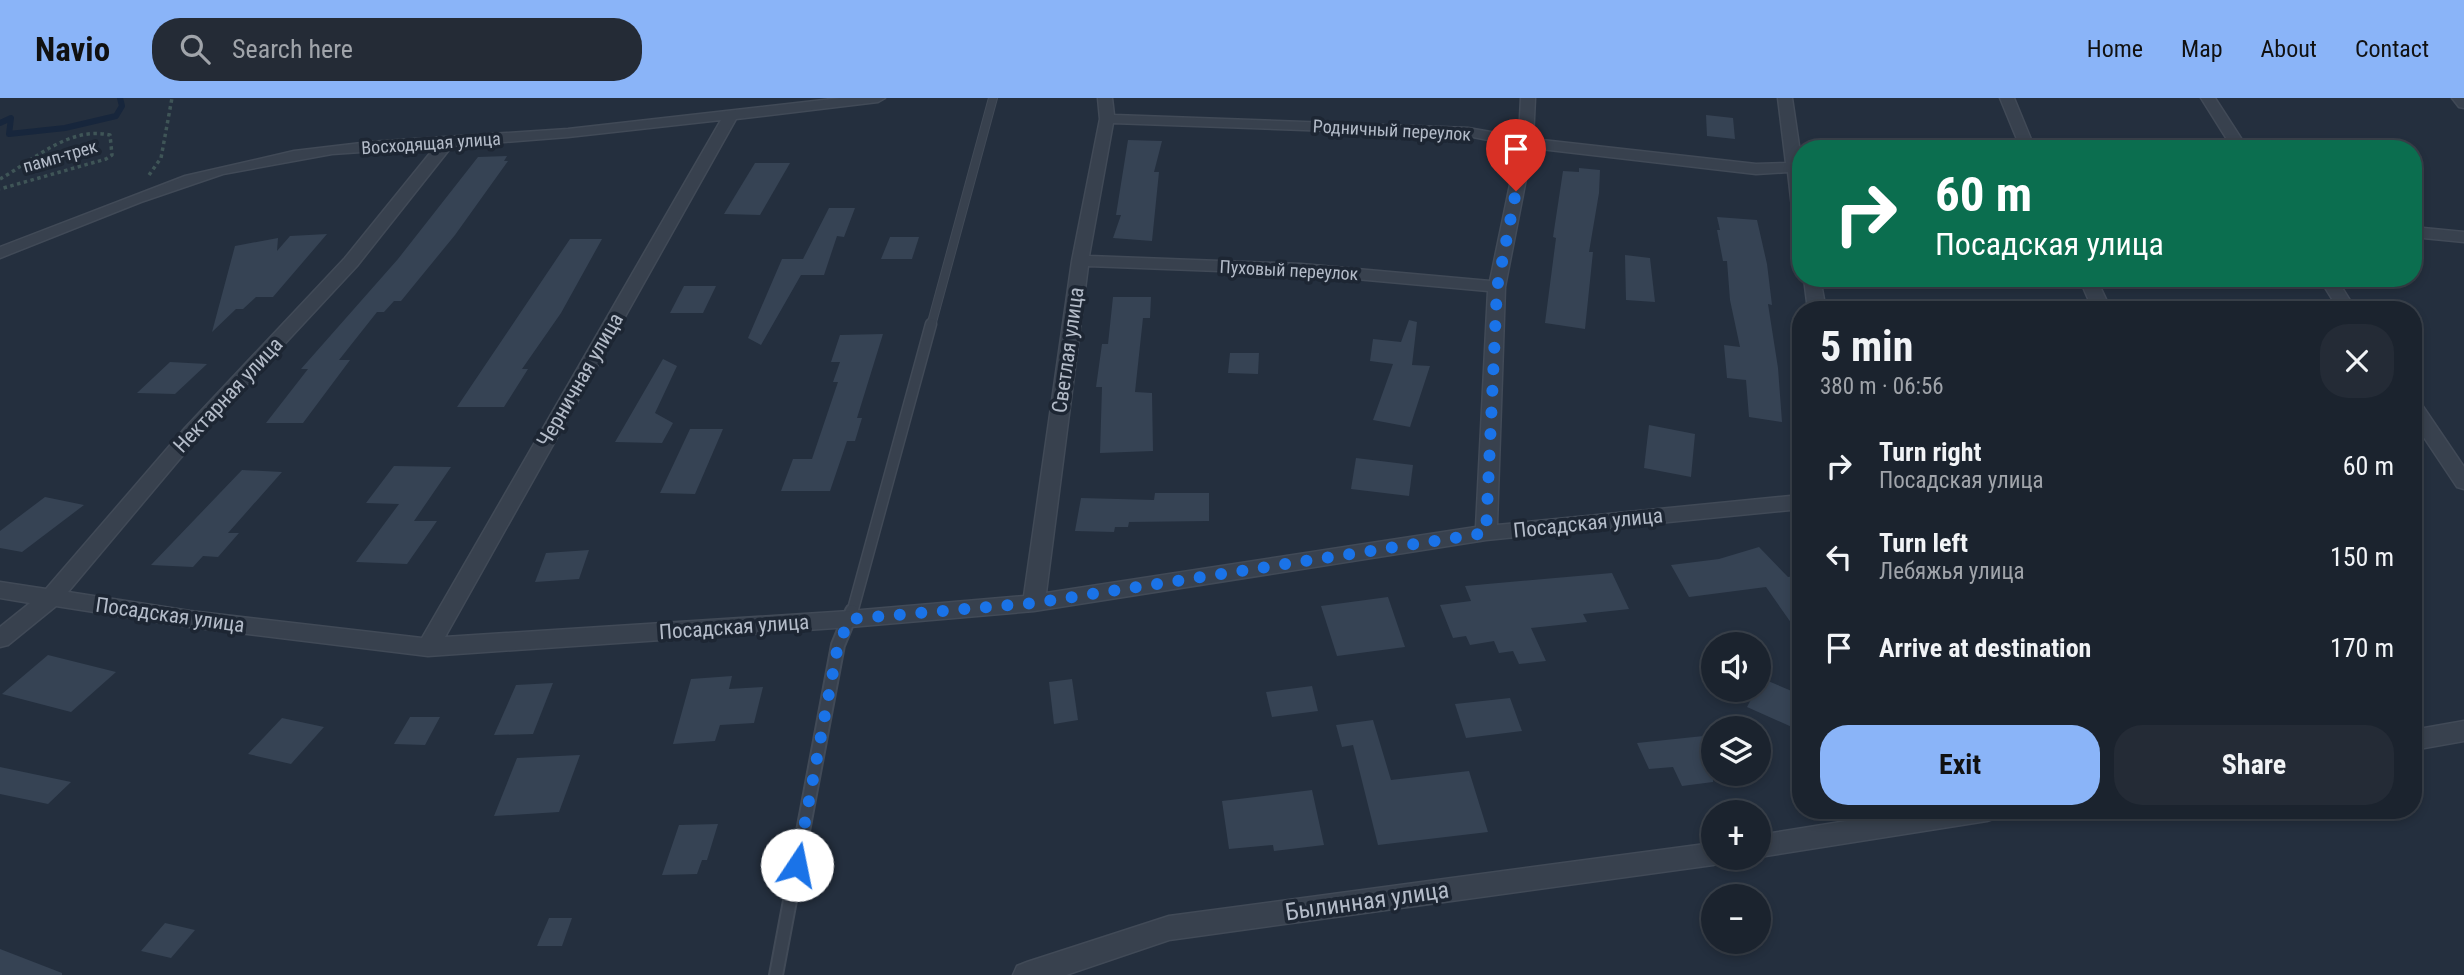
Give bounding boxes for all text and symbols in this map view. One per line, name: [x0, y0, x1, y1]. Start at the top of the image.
search box: [152, 18, 642, 81]
text: Navio: [35, 30, 110, 69]
icon: search: [176, 30, 214, 68]
text: Search here: [232, 34, 353, 64]
text: Home: [2087, 35, 2143, 63]
text: Map: [2181, 35, 2223, 63]
text: About: [2261, 35, 2317, 63]
text: Contact: [2355, 35, 2429, 63]
street label: Родничный переулок: [1312, 115, 1472, 145]
pin: [1486, 119, 1546, 191]
street label: Восходящая улица: [361, 128, 501, 158]
icon: arrive: [1497, 130, 1535, 168]
street label: памп-трек: [20, 135, 100, 177]
text: 60 m: [1935, 166, 2032, 223]
icon: right: [1820, 168, 1911, 259]
text: Посадская улица: [1935, 225, 2164, 263]
street label: Пуховый переулок: [1219, 256, 1359, 284]
street label: Светлая улица: [1047, 286, 1089, 414]
street label: Черничная улица: [532, 309, 628, 451]
text: 5 min: [1820, 322, 1913, 371]
button: close: [2320, 324, 2394, 398]
street label: Нектарная улица: [169, 332, 287, 458]
text: 380 m · 06:56: [1820, 373, 1944, 400]
text: Turn right: [1879, 437, 1981, 467]
icon: right: [1820, 447, 1858, 485]
text: 60 m: [2343, 451, 2394, 481]
text: Посадская улица: [1879, 467, 2044, 494]
street label: Посадская улица: [1512, 503, 1664, 543]
text: Turn left: [1879, 528, 1968, 558]
icon: left: [1820, 538, 1858, 576]
text: 150 m: [2330, 542, 2394, 572]
text: Лебяжья улица: [1879, 558, 2024, 585]
street label: Посадская улица: [94, 593, 246, 637]
street label: Посадская улица: [658, 610, 810, 644]
icon: arrive: [1820, 629, 1858, 667]
map controls: [1701, 632, 1771, 954]
button: sound: [1701, 632, 1771, 702]
text: Arrive at destination: [1879, 633, 2091, 663]
text: 170 m: [2330, 633, 2394, 663]
button: layers: [1701, 716, 1771, 786]
button: Exit: [1820, 725, 2100, 805]
button: Share: [2114, 725, 2394, 805]
button: +: [1701, 800, 1771, 870]
position arrow: [760, 828, 834, 902]
street label: Былинная улица: [1283, 876, 1451, 926]
button: −: [1701, 884, 1771, 954]

